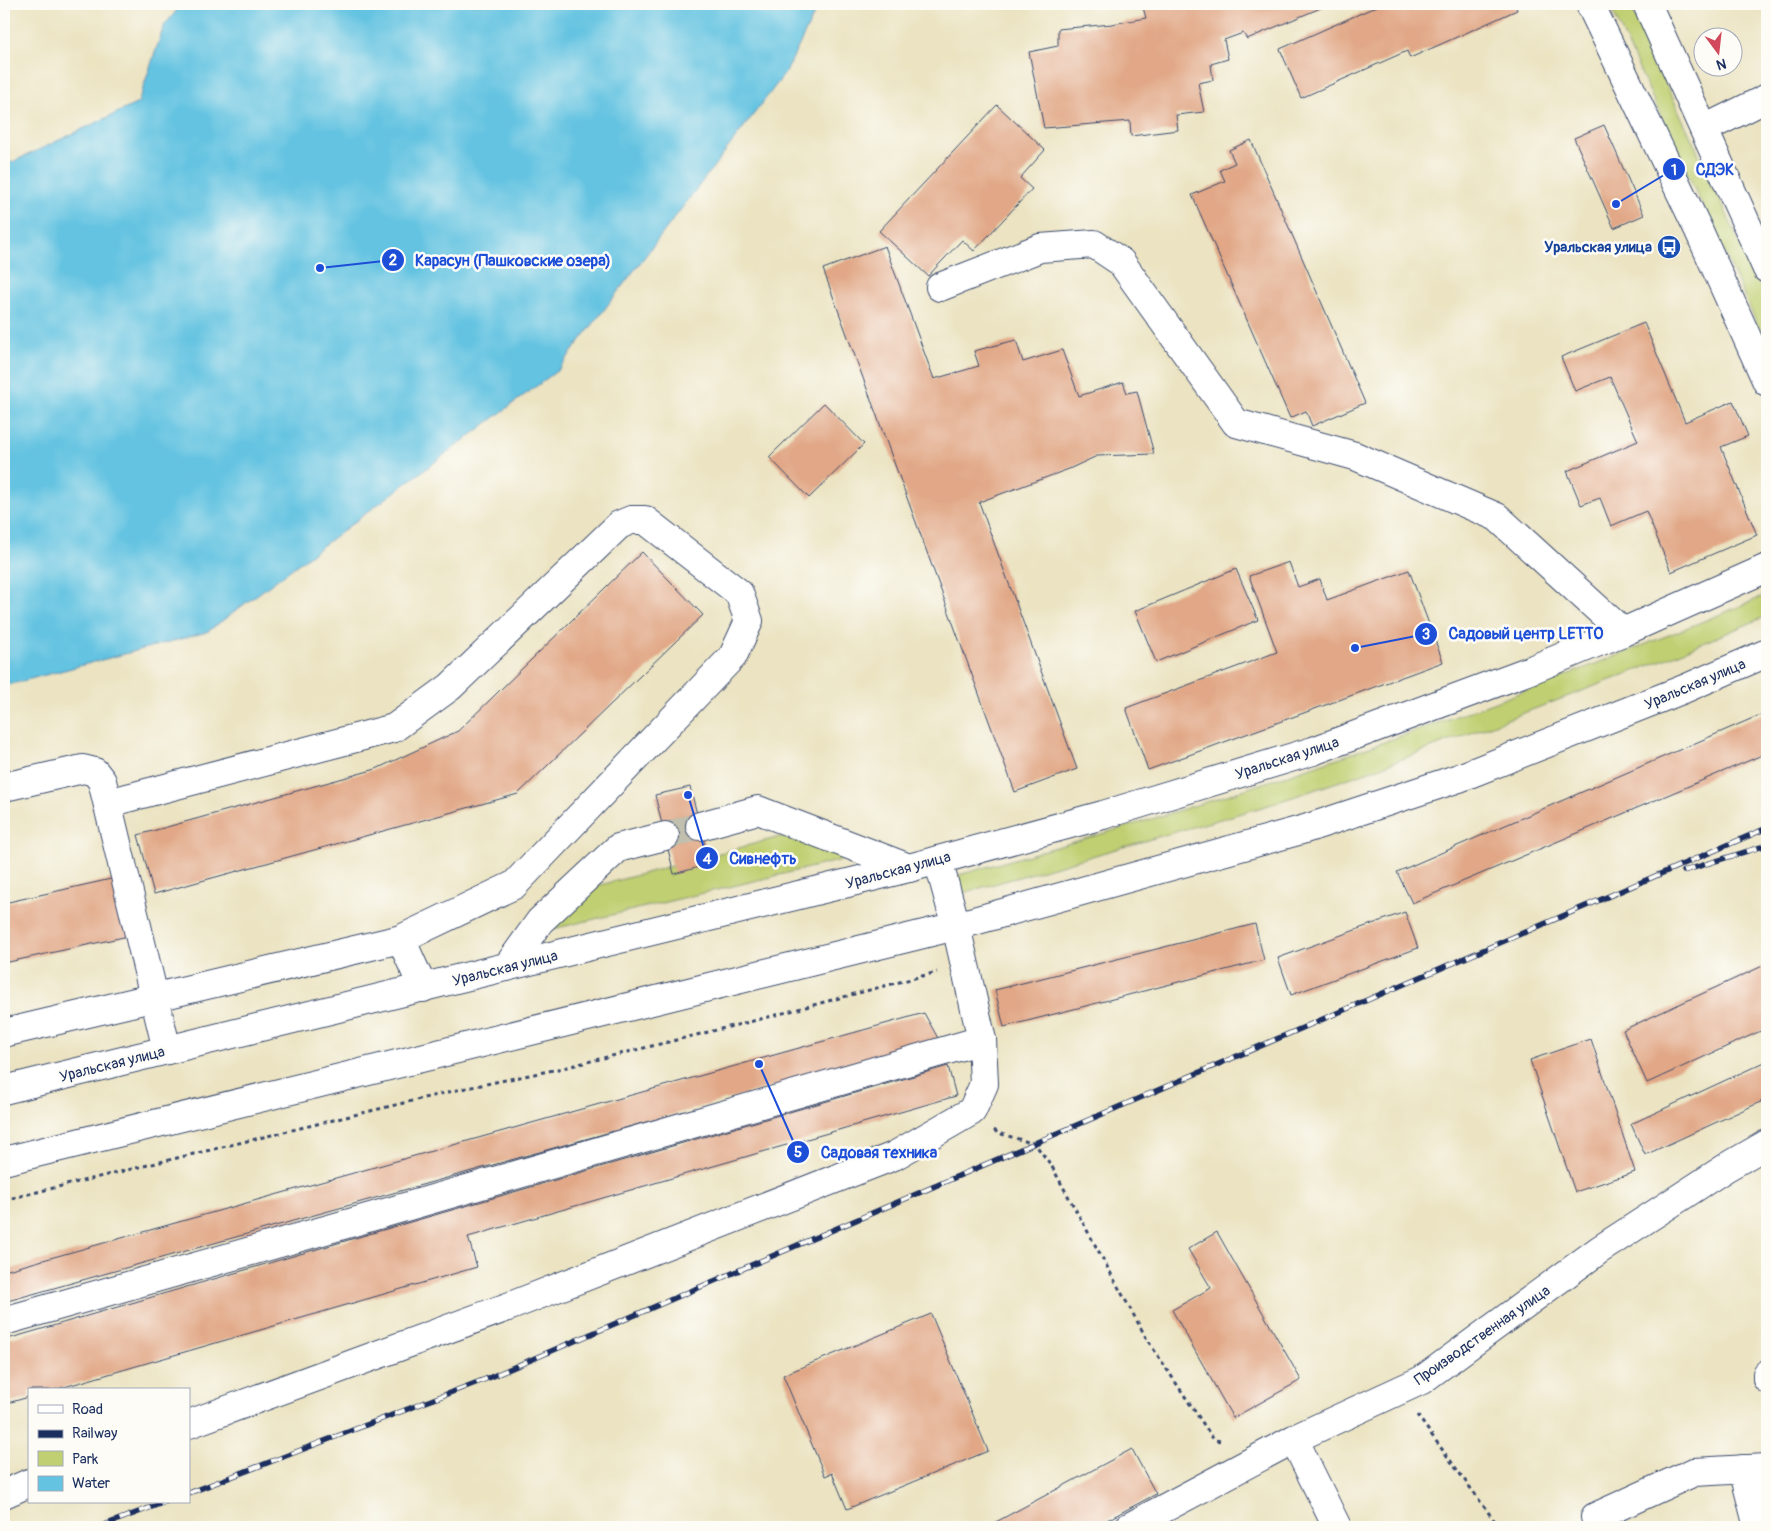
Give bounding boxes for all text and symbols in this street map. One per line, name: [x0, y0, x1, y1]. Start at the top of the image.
north arrow: [1694, 28, 1744, 78]
text: N: [1714, 55, 1728, 74]
callout: СДЭК: [1661, 154, 1744, 185]
text: СДЭК: [1696, 160, 1734, 180]
text: 1: [1671, 161, 1677, 180]
bus stop icon: Уральская улица: [1656, 234, 1682, 260]
place label: Уральская улица: [1544, 238, 1652, 257]
callout: Карасун (Пашковские озера): [380, 245, 621, 276]
text: 2: [389, 251, 397, 270]
text: Карасун (Пашковские озера): [415, 251, 611, 271]
callout: Садовый центр LETTO: [1413, 618, 1613, 649]
text: Садовый центр LETTO: [1448, 624, 1604, 644]
text: 3: [1422, 625, 1430, 644]
street label: Уральская улица: [1642, 655, 1749, 714]
street label: Уральская улица: [1233, 733, 1341, 784]
callout: Сивнефть: [694, 843, 806, 874]
street label: Уральская улица: [844, 847, 953, 894]
text: Сивнефть: [729, 849, 797, 869]
text: 4: [703, 850, 712, 869]
street label: Уральская улица: [451, 946, 560, 991]
street label: Уральская улица: [58, 1042, 167, 1087]
callout: Садовая техника: [785, 1137, 947, 1168]
text: 5: [794, 1143, 802, 1162]
text: Садовая техника: [821, 1143, 938, 1163]
street label: Производственная улица: [1411, 1281, 1554, 1390]
legend: [28, 1388, 190, 1504]
text: Road: [72, 1400, 103, 1419]
text: Railway: [72, 1424, 118, 1443]
text: Park: [72, 1450, 99, 1469]
text: Water: [72, 1474, 111, 1493]

